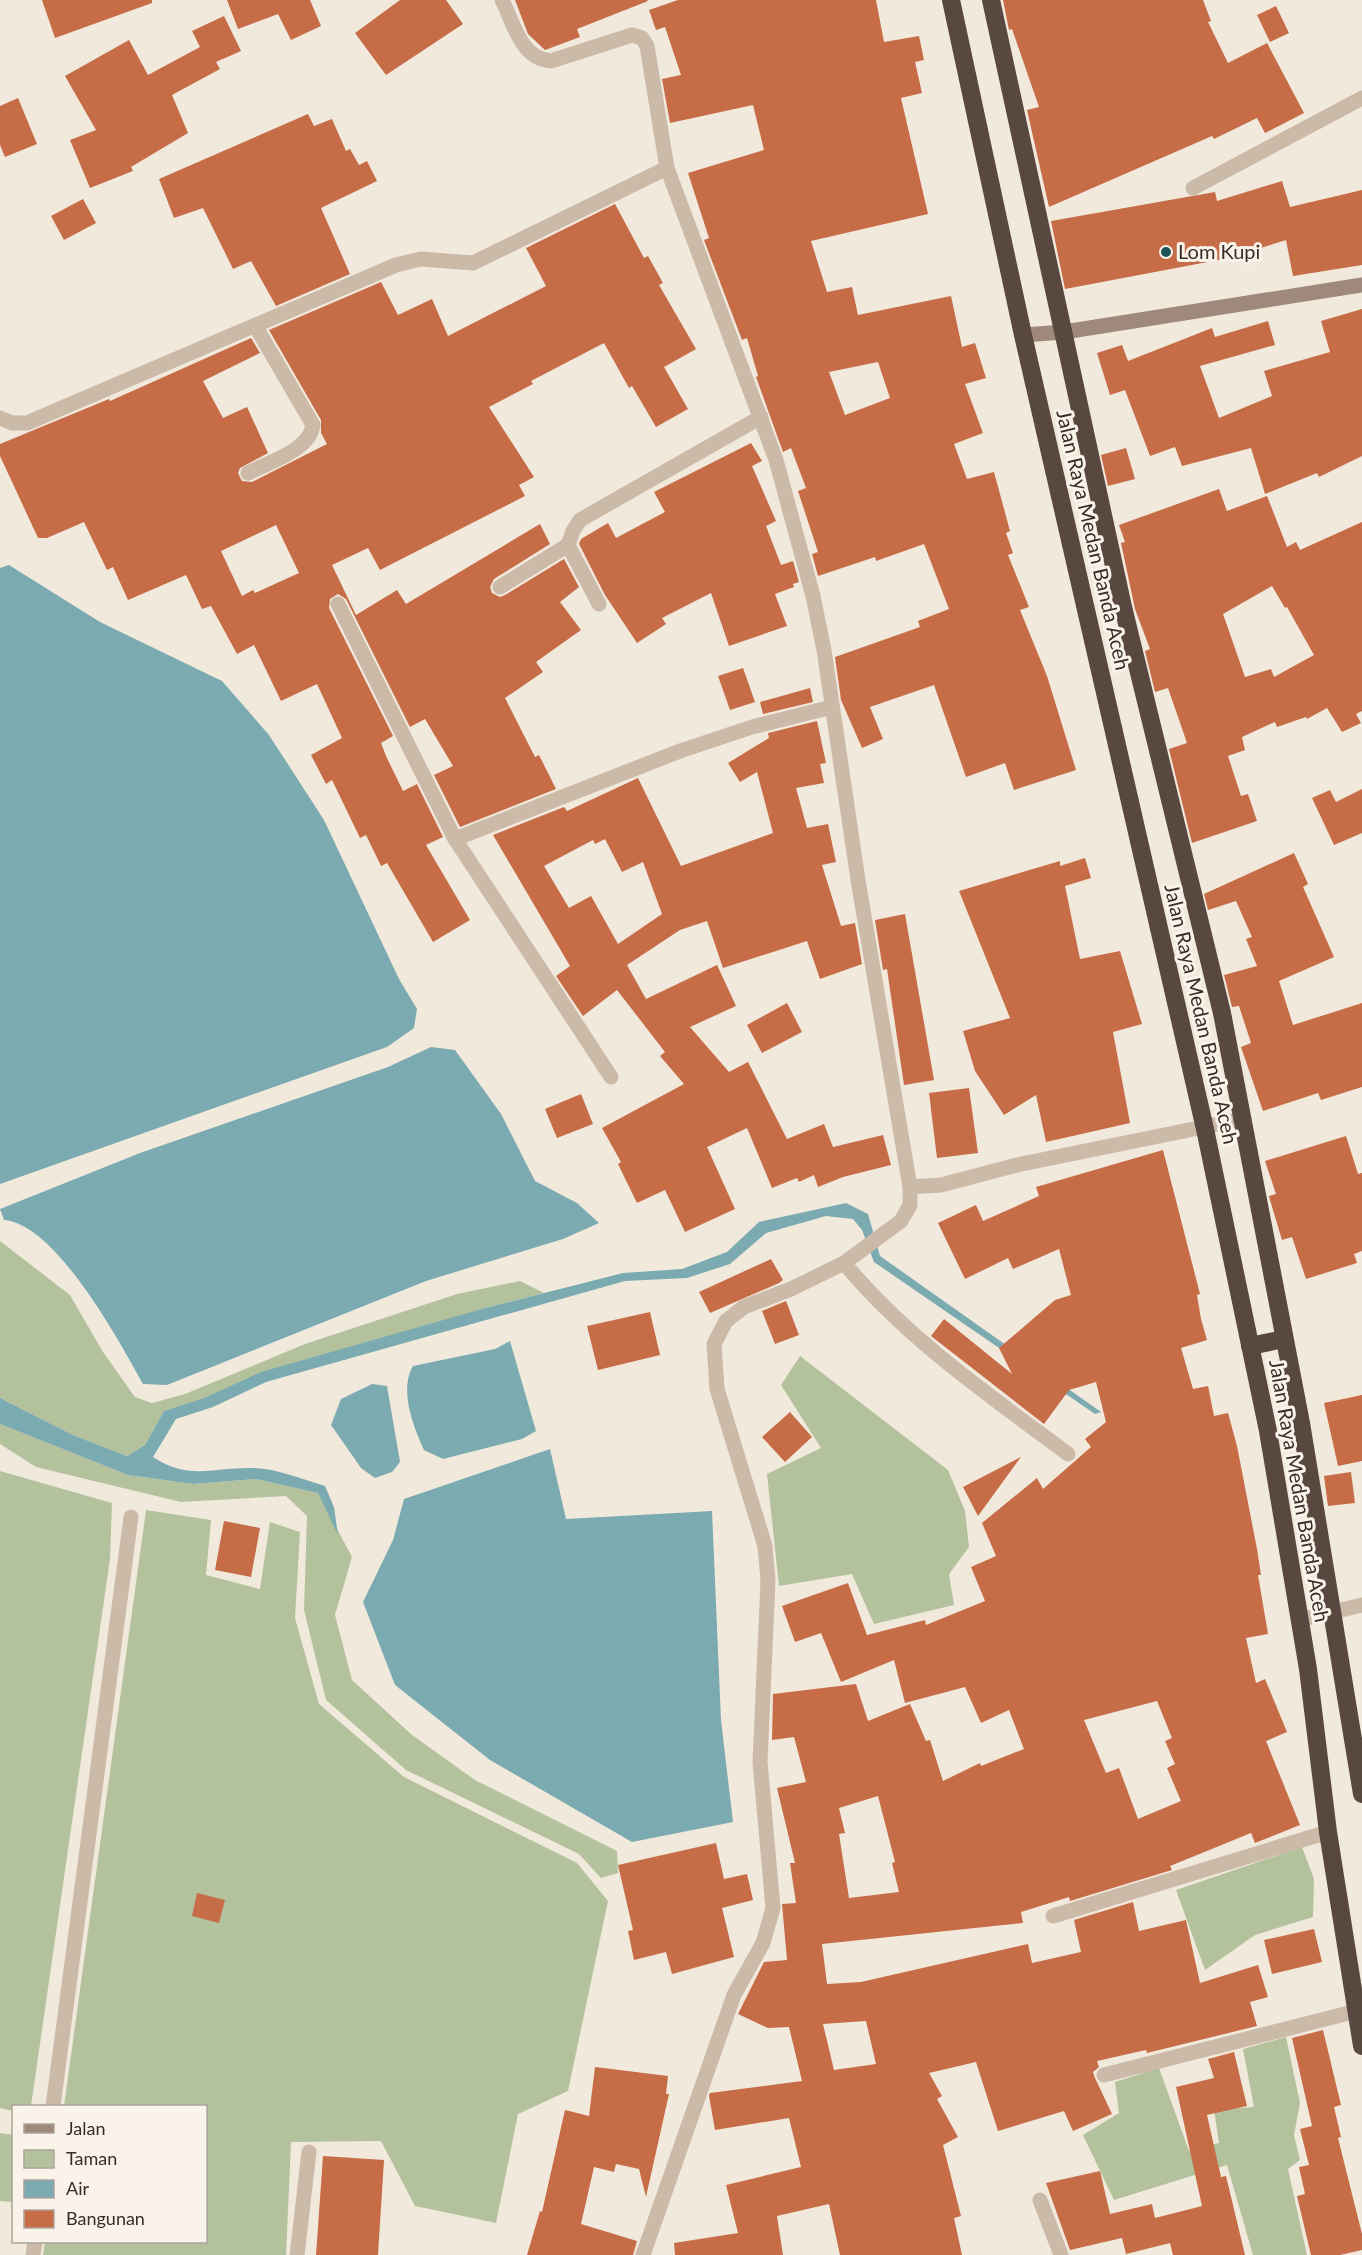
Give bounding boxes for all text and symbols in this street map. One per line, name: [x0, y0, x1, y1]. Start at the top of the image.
place label: Lom Kupi: [1178, 239, 1260, 263]
marker: Lom Kupi: [1159, 245, 1173, 259]
street label: Jalan Raya Medan Banda Aceh: [1052, 407, 1136, 672]
street label: Jalan Raya Medan Banda Aceh: [1160, 881, 1244, 1146]
street label: Jalan Raya Medan Banda Aceh: [1265, 1358, 1335, 1624]
legend: [12, 2105, 207, 2243]
text: Jalan: [66, 2117, 105, 2139]
text: Taman: [66, 2147, 117, 2169]
text: Air: [66, 2177, 89, 2199]
text: Bangunan: [66, 2207, 145, 2229]

